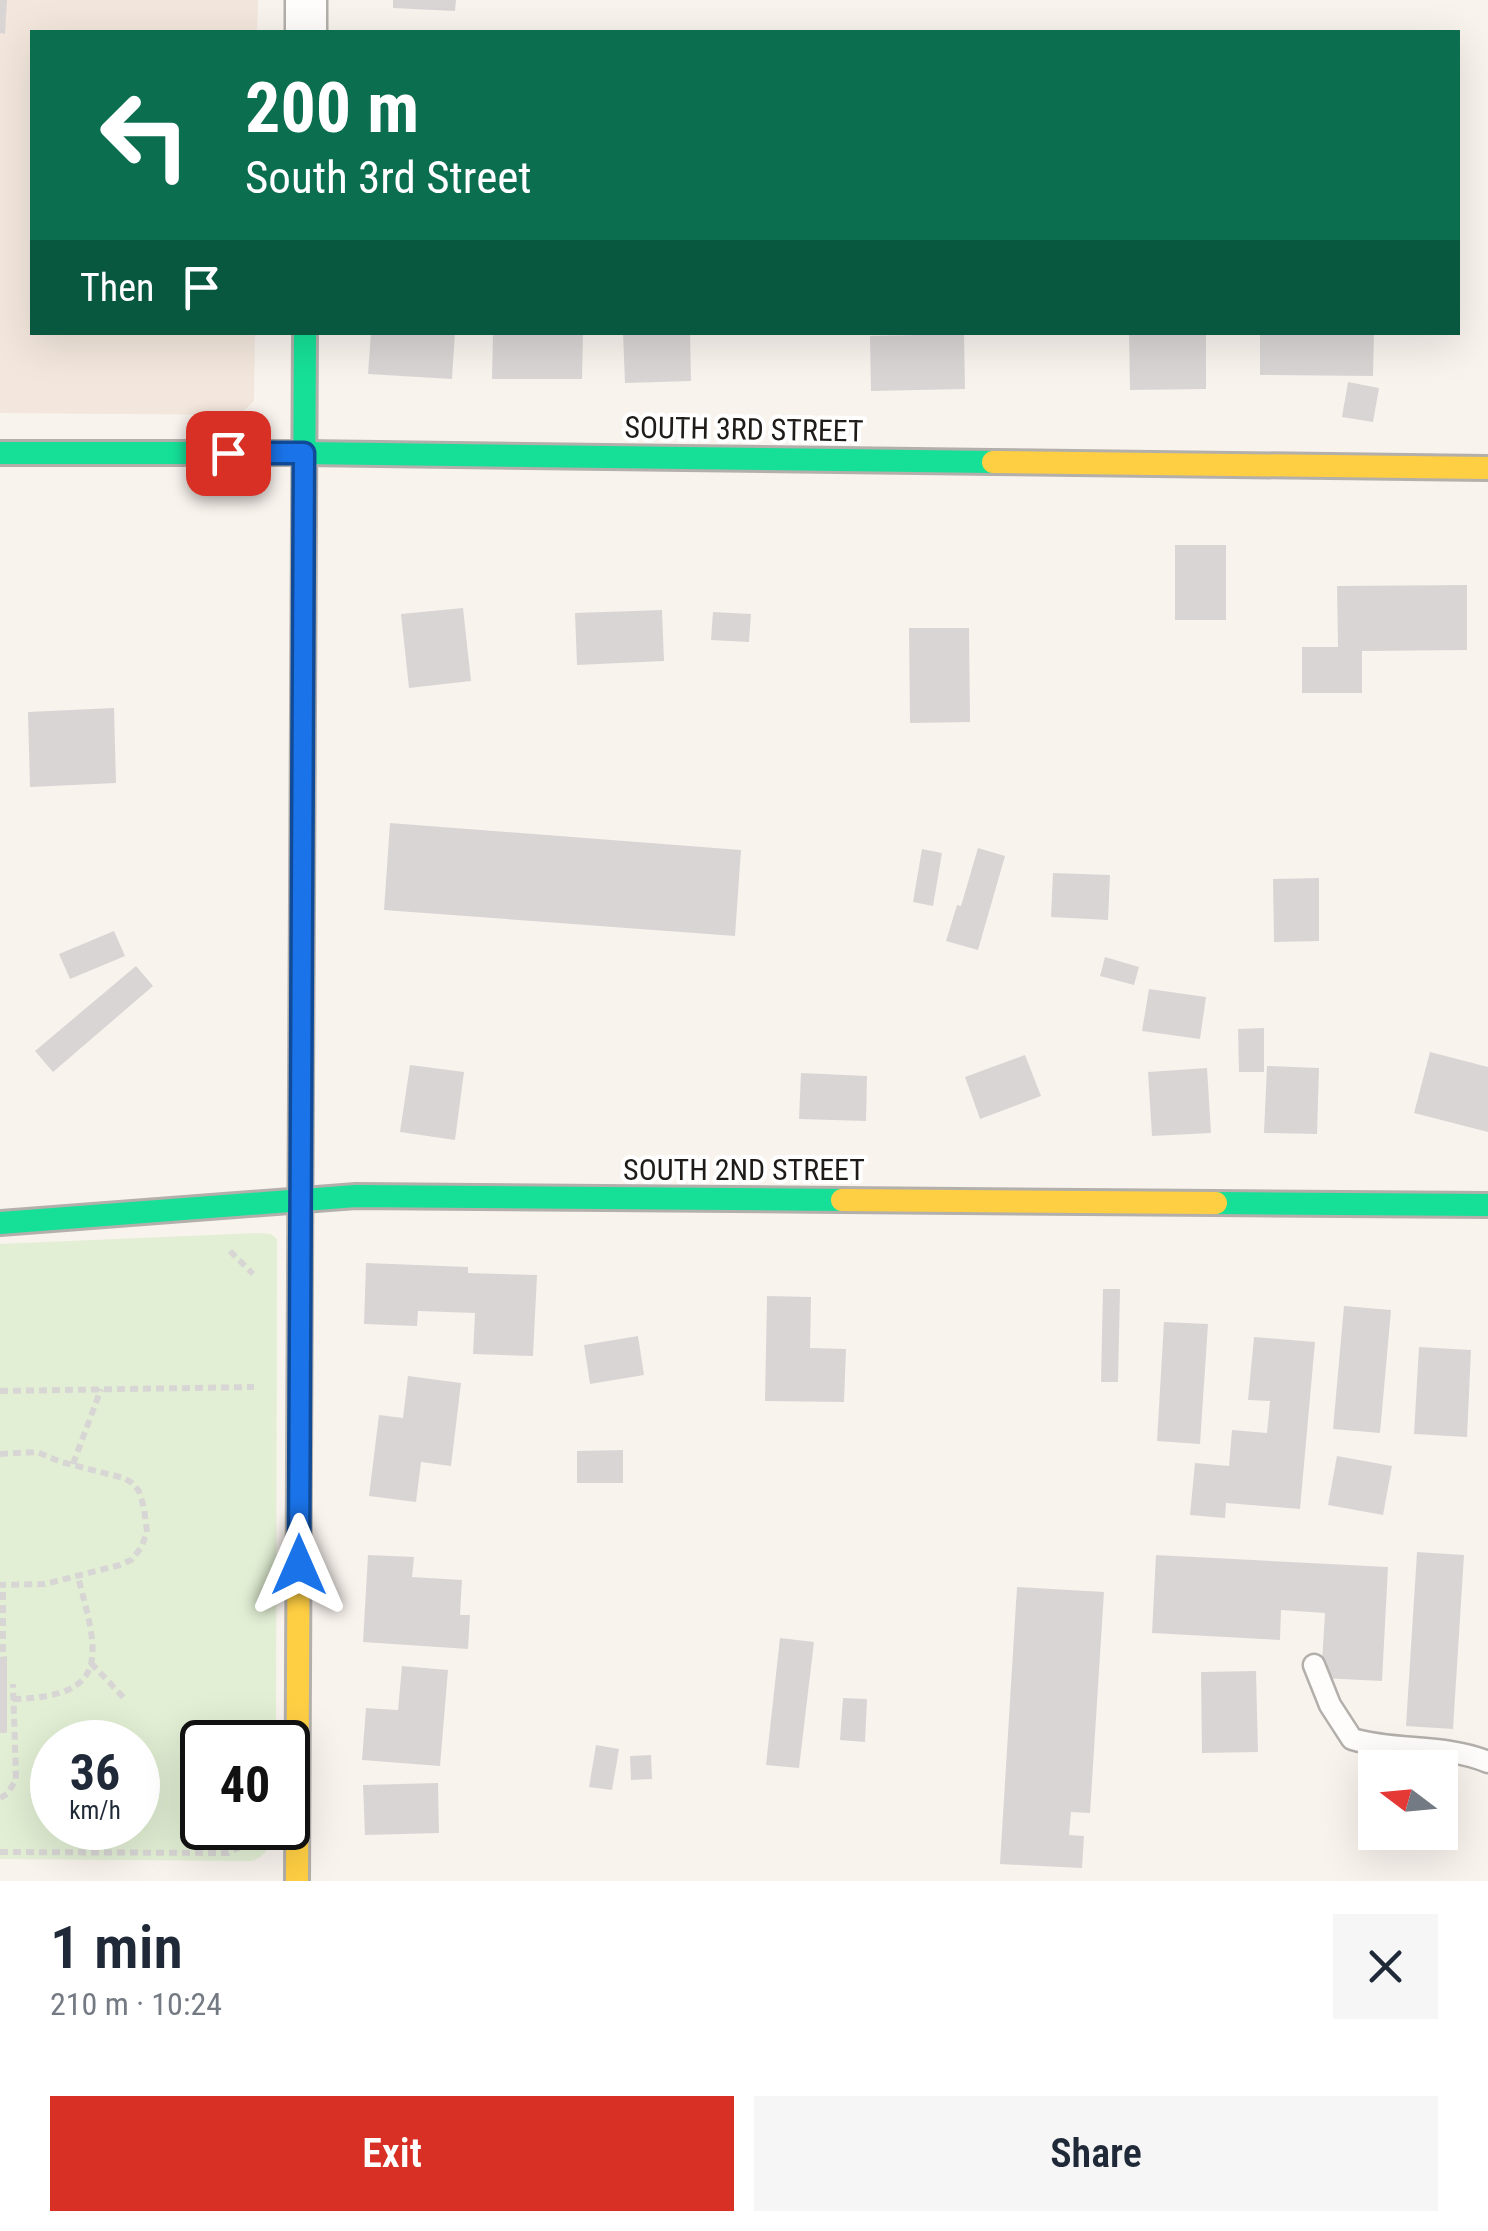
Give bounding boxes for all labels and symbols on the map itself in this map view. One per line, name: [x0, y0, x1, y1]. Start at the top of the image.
street label: SOUTH 3RD STREET: [624, 409, 864, 449]
pin: [186, 411, 271, 496]
street label: SOUTH 2ND STREET: [623, 1152, 865, 1187]
position arrow: [247, 1513, 351, 1617]
speed limit sign: 40: [180, 1720, 310, 1850]
north arrow: [1358, 1750, 1458, 1850]

